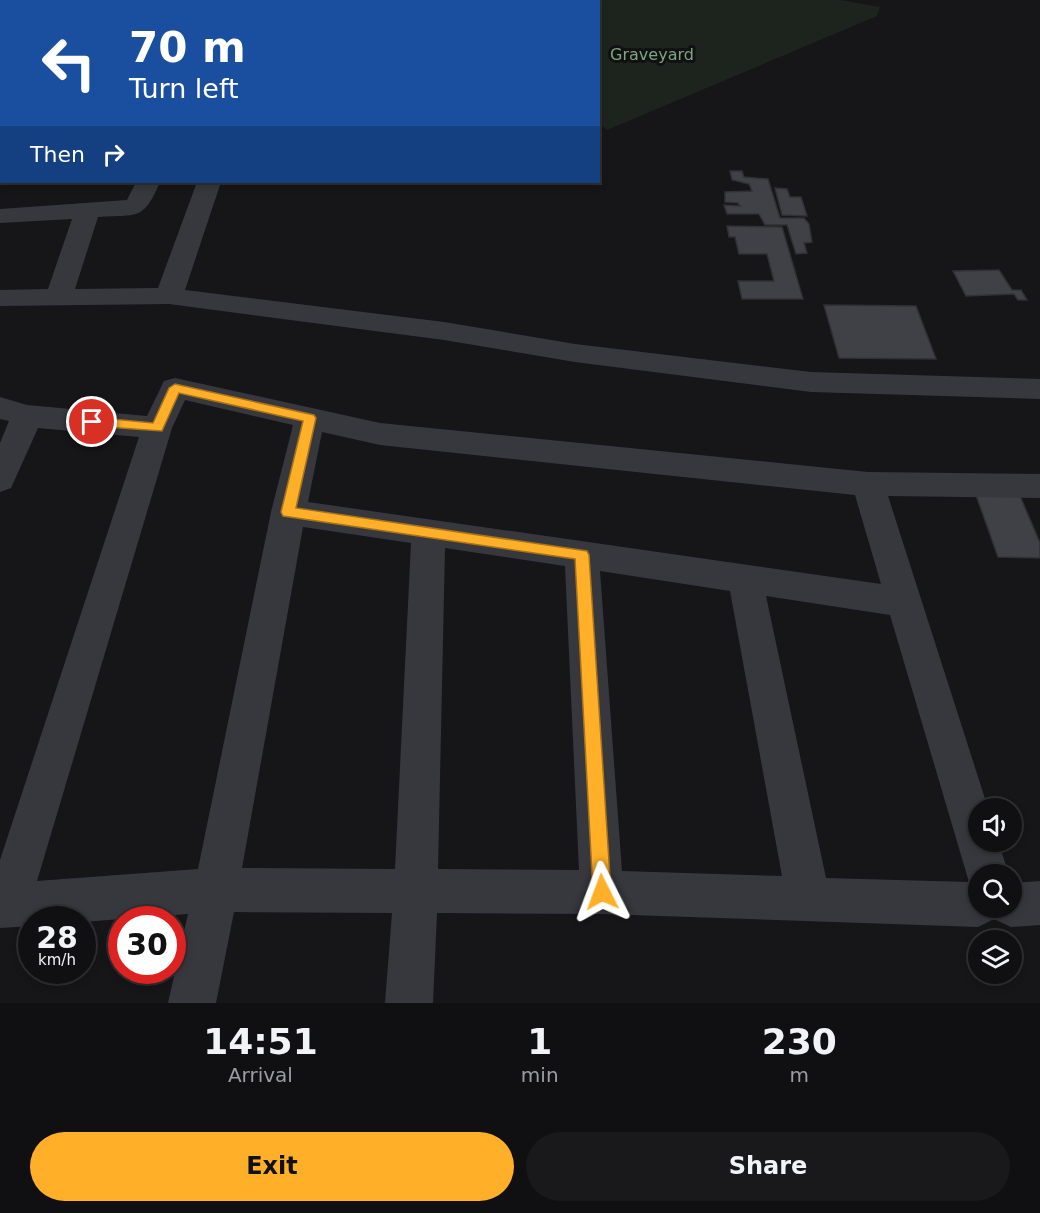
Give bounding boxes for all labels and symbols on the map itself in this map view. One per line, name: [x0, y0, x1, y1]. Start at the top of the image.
park label: Graveyard: [610, 45, 694, 64]
pin: [66, 396, 117, 447]
position arrow: [570, 860, 634, 924]
speed limit sign: 30: [108, 906, 186, 984]

